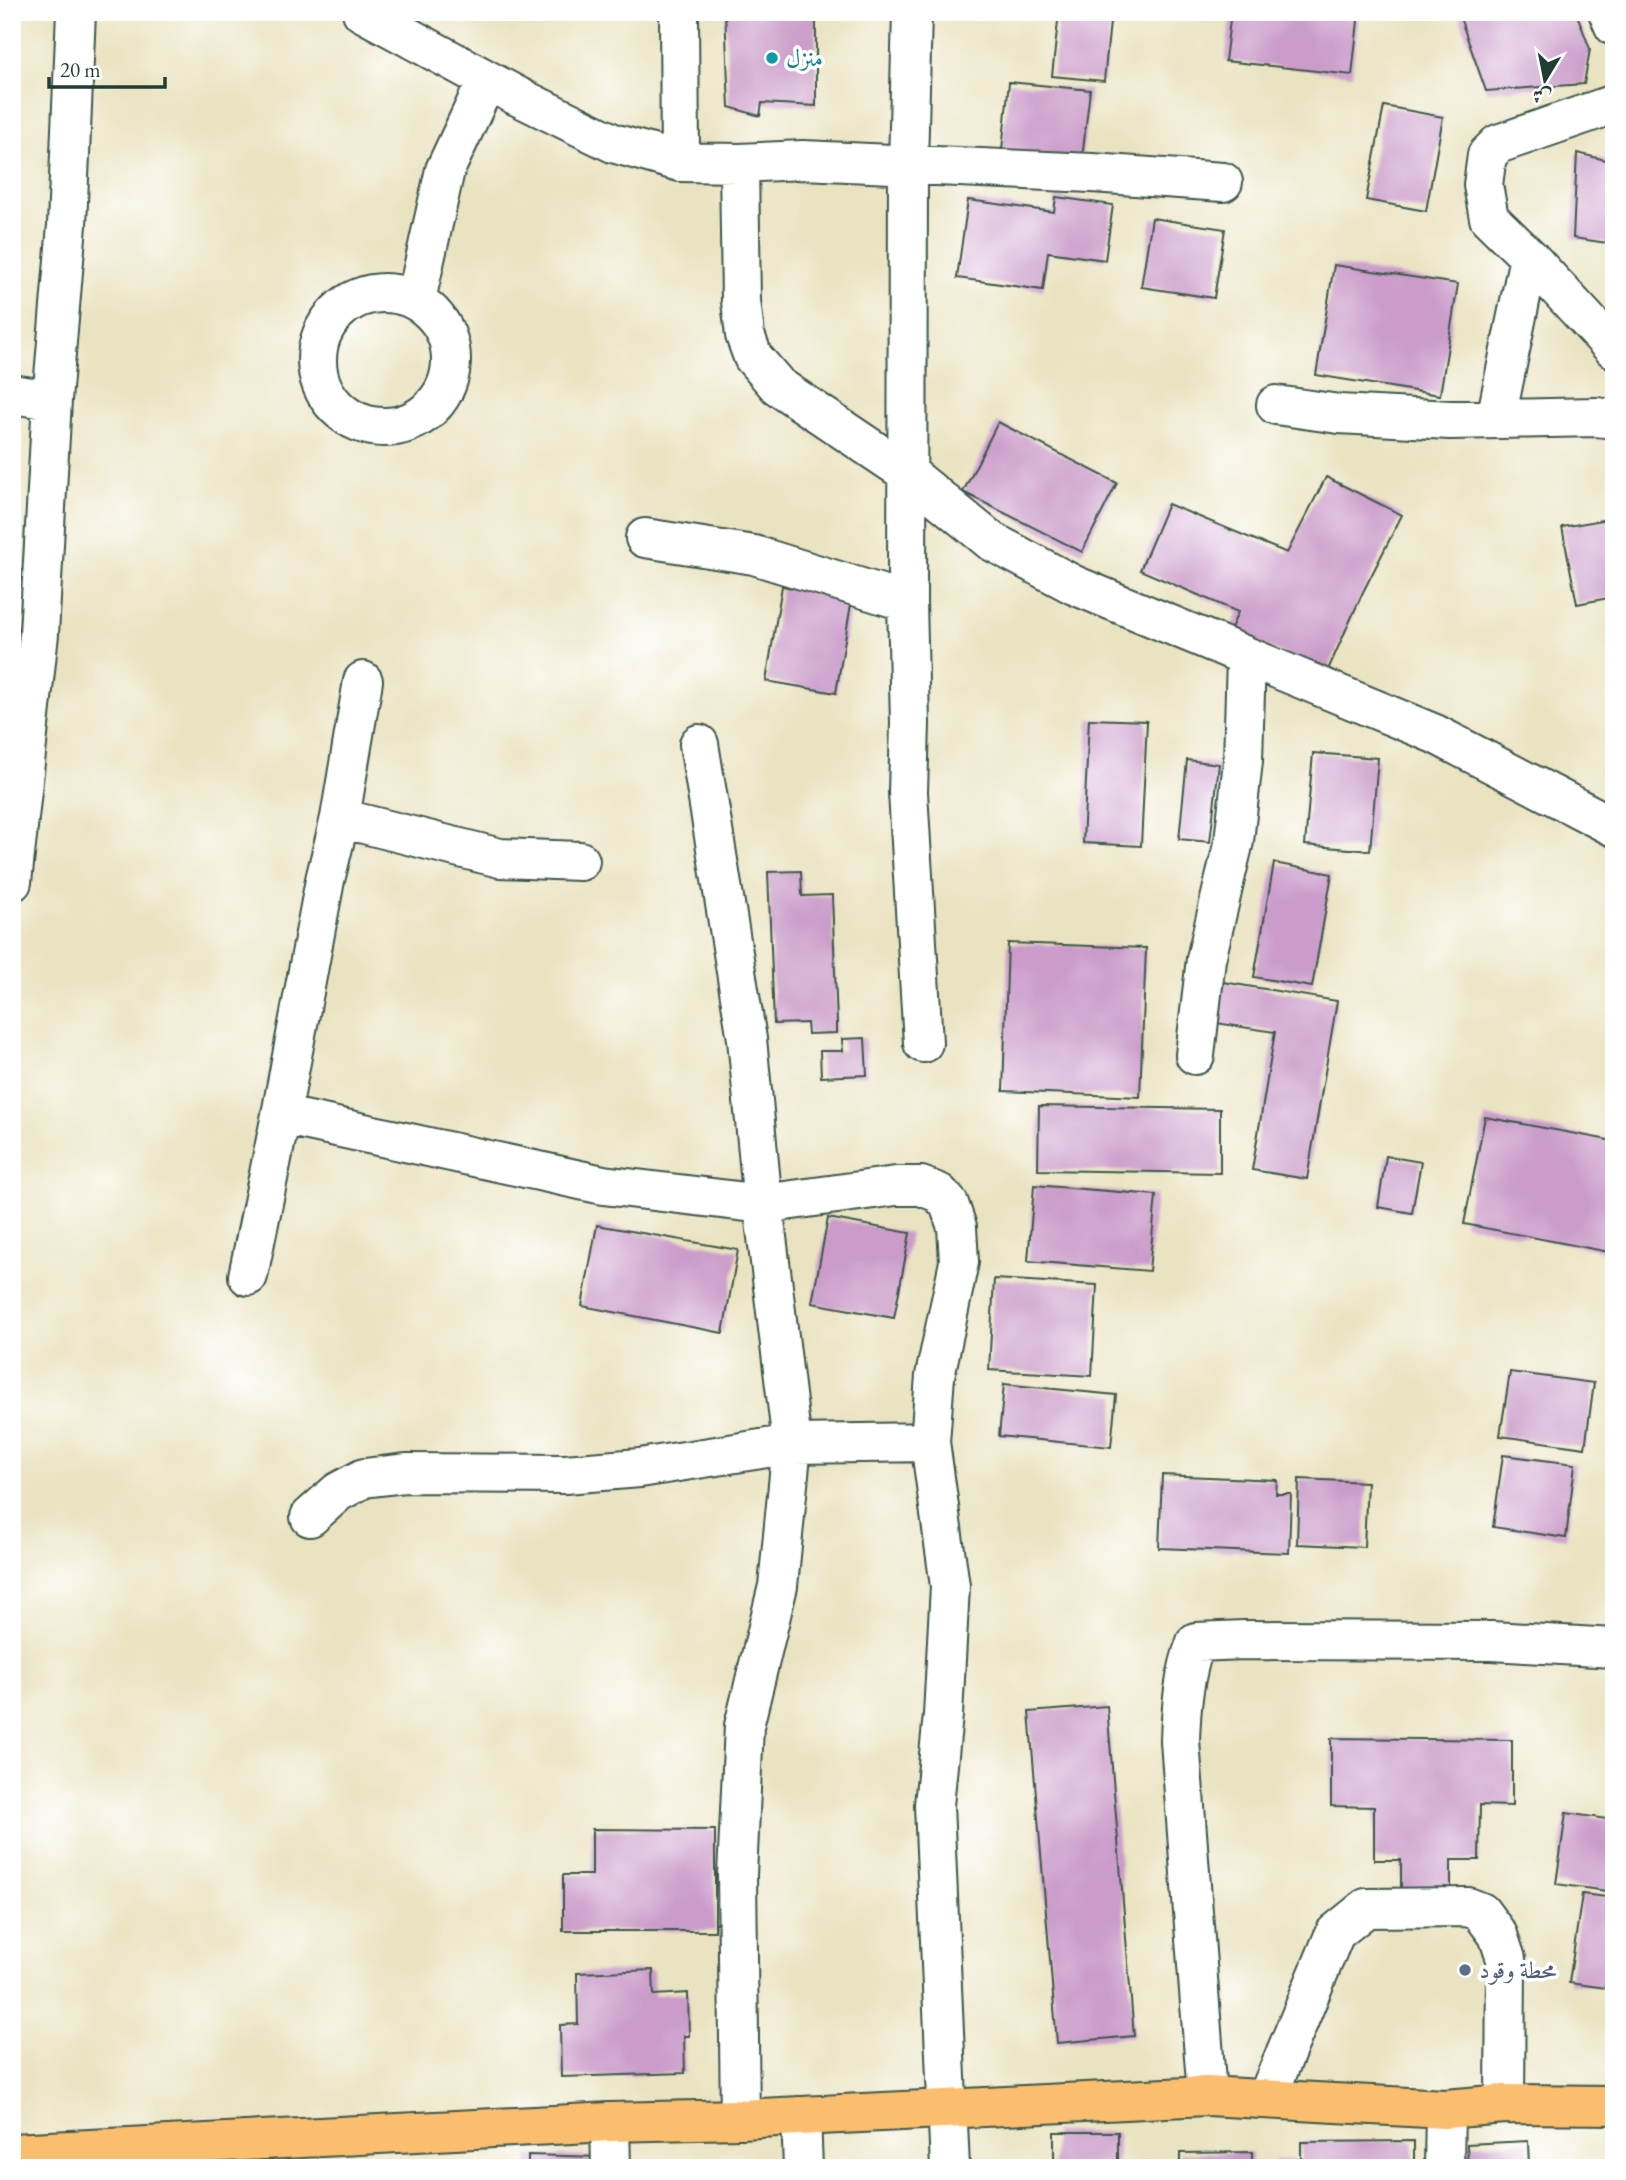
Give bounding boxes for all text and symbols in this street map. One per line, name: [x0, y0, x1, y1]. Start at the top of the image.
place label: منزل: [786, 42, 823, 73]
scale bar: [49, 46, 164, 90]
north arrow: [1510, 46, 1580, 116]
marker: منزل: [764, 50, 780, 66]
text: 20 m: [60, 56, 101, 83]
text: ش: [1531, 82, 1554, 110]
place label: محطة وقود: [1479, 1954, 1557, 1985]
marker: محطة وقود: [1457, 1962, 1473, 1978]

